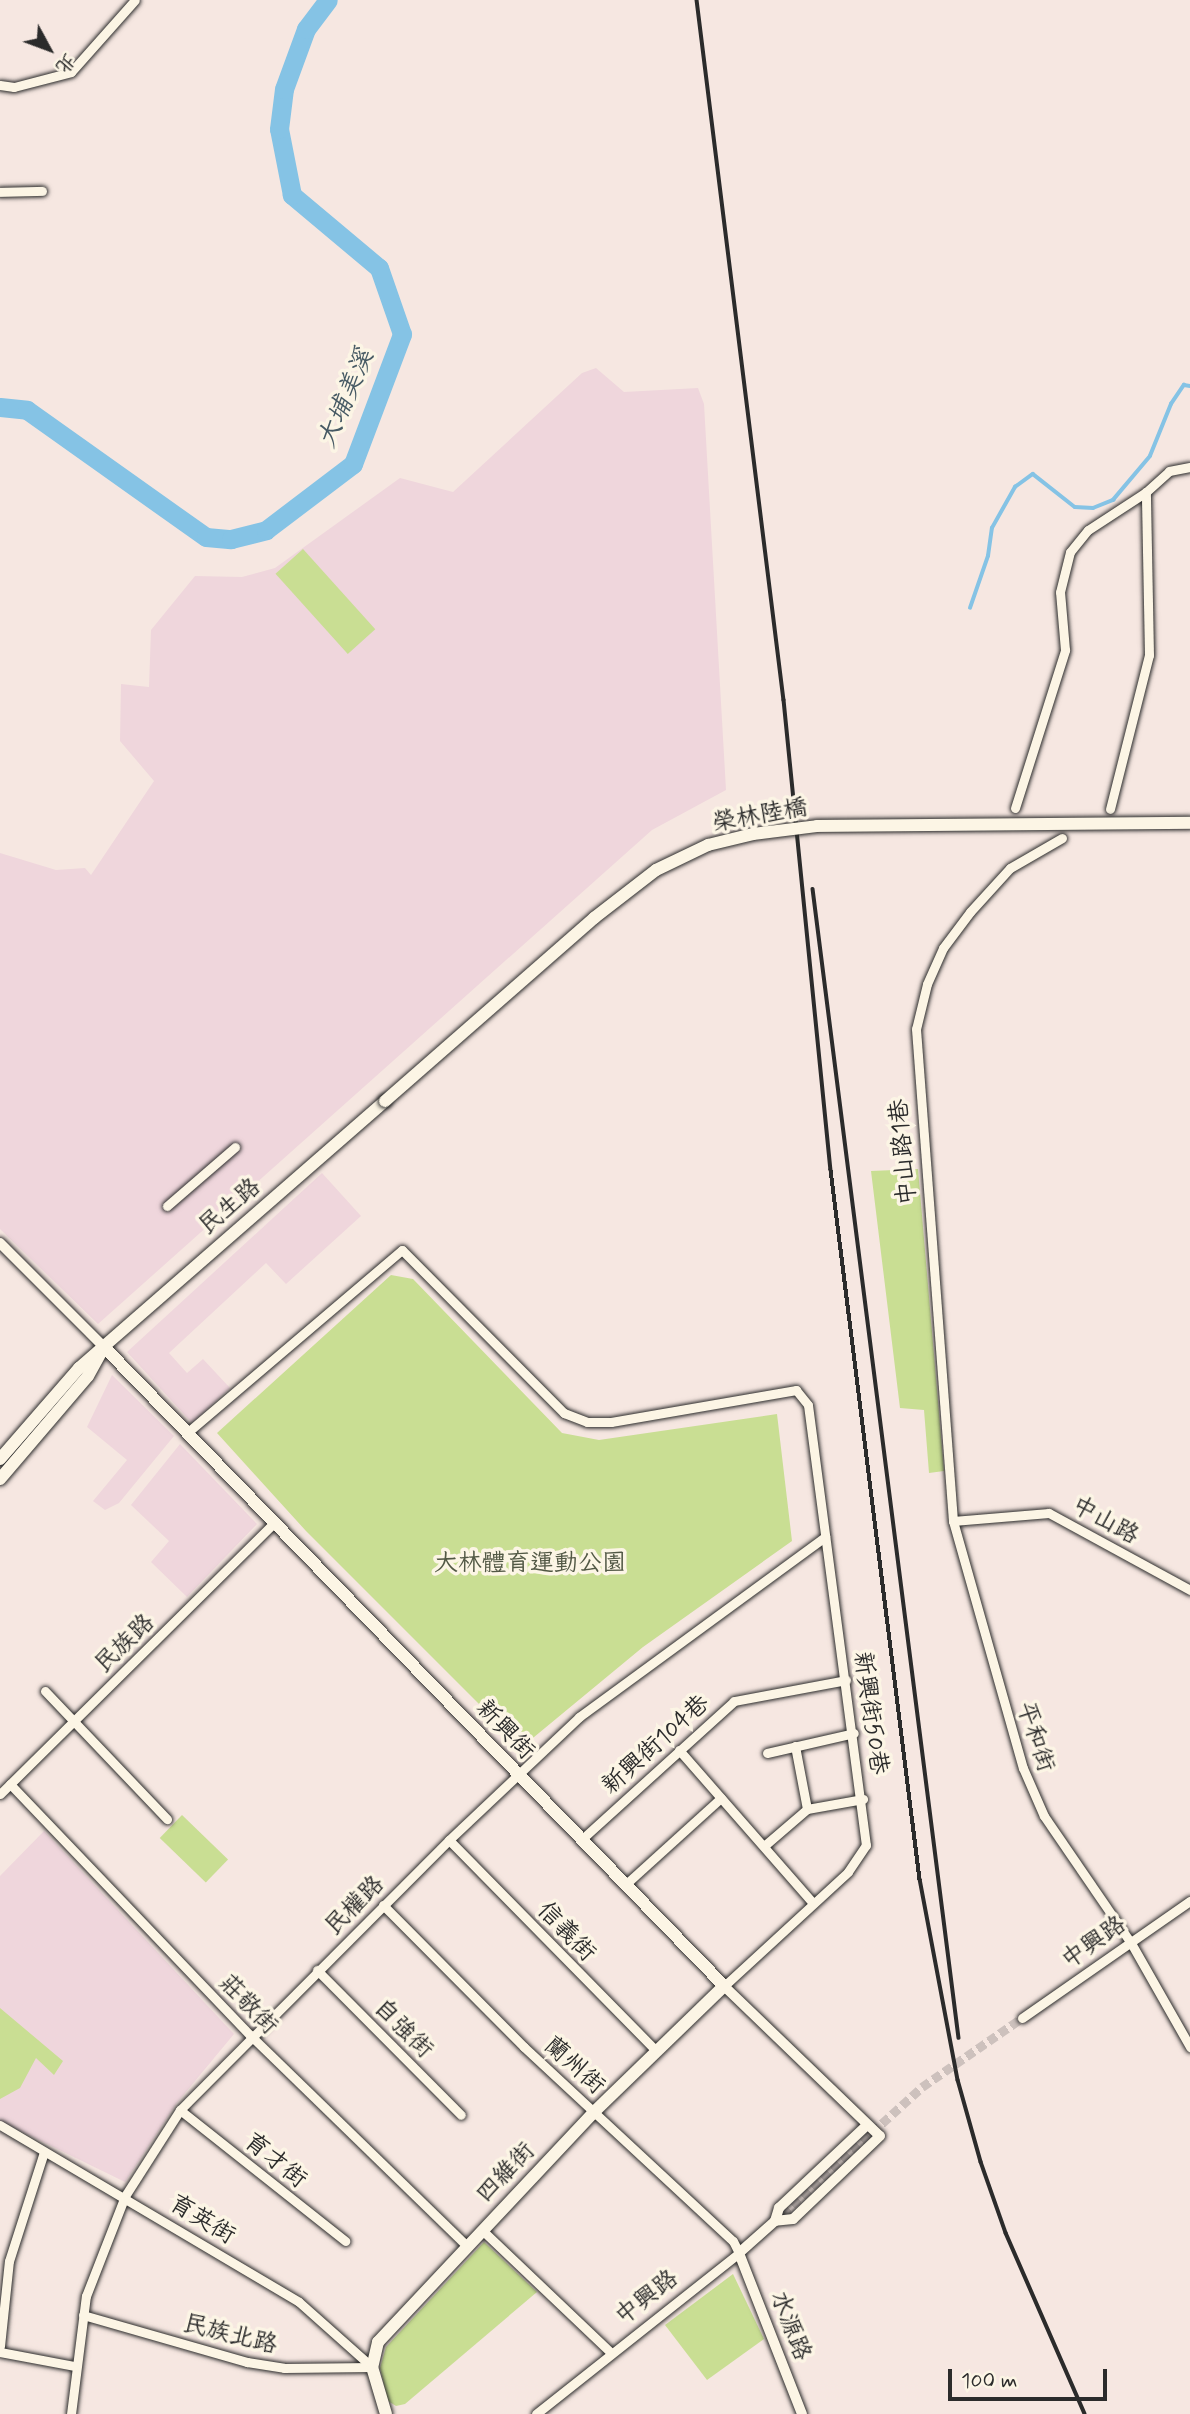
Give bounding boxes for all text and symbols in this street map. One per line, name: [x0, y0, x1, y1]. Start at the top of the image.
north arrow: [14, 14, 84, 84]
text: 北: [50, 48, 81, 78]
water label: 大埔美溪: [312, 345, 382, 453]
street label: 榮林陸橋: [710, 793, 810, 839]
street label: 中山路1巷: [885, 1098, 923, 1206]
street label: 民生路: [193, 1173, 267, 1241]
street label: 中山路: [1067, 1491, 1143, 1551]
park label: 大林體育運動公園: [434, 1550, 626, 1578]
street label: 民族路: [89, 1609, 161, 1679]
street label: 新興街50巷: [847, 1650, 893, 1776]
street label: 新興街104巷: [596, 1689, 716, 1801]
street label: 新興街: [470, 1694, 540, 1766]
street label: 平和街: [1010, 1698, 1060, 1776]
street label: 民權路: [319, 1870, 391, 1942]
street label: 信義街: [531, 1896, 601, 1968]
street label: 中興路: [1056, 1911, 1132, 1975]
street label: 莊敬街: [213, 1969, 283, 2041]
street label: 自強街: [367, 1993, 439, 2065]
street label: 蘭州街: [538, 2031, 610, 2101]
street label: 育才街: [238, 2127, 312, 2195]
street label: 四維街: [471, 2137, 541, 2209]
street label: 育英街: [164, 2189, 240, 2251]
street label: 中興路: [610, 2264, 684, 2332]
street label: 水源路: [764, 2287, 816, 2365]
street label: 民族北路: [180, 2309, 280, 2361]
scale bar: [952, 2354, 1111, 2398]
text: 100 m: [961, 2367, 1017, 2395]

